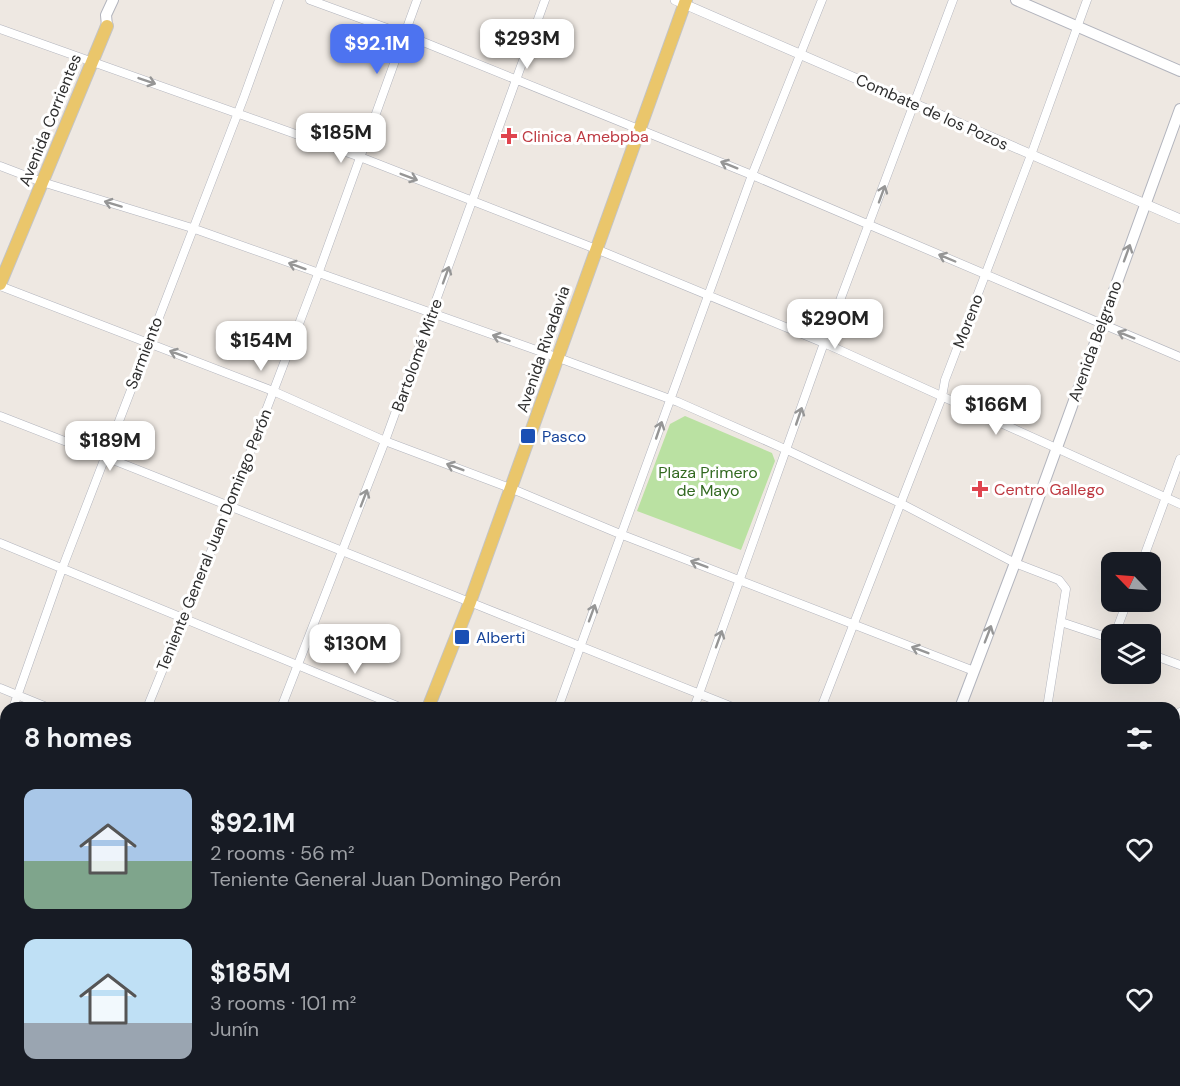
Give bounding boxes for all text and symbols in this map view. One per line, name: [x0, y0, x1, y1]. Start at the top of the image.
pin: $293M: [485, 19, 569, 70]
pin: $92.1M: [328, 24, 426, 75]
text: $293M: [494, 25, 560, 51]
text: $92.1M: [344, 30, 410, 56]
street label: Avenida Corrientes: [14, 51, 86, 189]
street label: Combate de los Pozos: [852, 69, 1012, 155]
one-way arrow: [137, 77, 156, 88]
pin: $185M: [299, 113, 383, 164]
text: $185M: [310, 119, 372, 145]
place label: Clinica Amebpba: [522, 126, 649, 147]
marker: Clinica Amebpba: [500, 127, 518, 145]
one-way arrow: [720, 159, 738, 170]
one-way arrow: [400, 172, 418, 183]
one-way arrow: [877, 185, 888, 204]
one-way arrow: [104, 198, 123, 209]
one-way arrow: [1123, 244, 1134, 263]
one-way arrow: [938, 252, 956, 263]
one-way arrow: [288, 260, 307, 271]
one-way arrow: [441, 266, 452, 285]
street label: Avenida Belgrano: [1063, 278, 1127, 404]
street label: Avenida Rivadavia: [512, 283, 574, 415]
street label: Moreno: [948, 291, 988, 351]
street label: Bartolomé Mitre: [387, 296, 447, 414]
pin: $290M: [793, 299, 877, 350]
text: $290M: [801, 305, 869, 331]
street label: Sarmiento: [121, 314, 167, 392]
pin: $154M: [219, 321, 303, 372]
text: $154M: [230, 327, 292, 353]
one-way arrow: [1117, 329, 1136, 340]
one-way arrow: [492, 331, 511, 342]
one-way arrow: [169, 347, 188, 358]
pin: $166M: [954, 385, 1038, 436]
text: $166M: [965, 391, 1027, 417]
street label: Teniente General Juan Domingo Perón: [152, 406, 276, 674]
one-way arrow: [794, 407, 805, 426]
pin: $189M: [68, 421, 152, 472]
one-way arrow: [654, 421, 665, 440]
place label: Pasco: [542, 426, 586, 447]
text: $189M: [79, 427, 141, 453]
marker: Pasco: [519, 427, 537, 445]
one-way arrow: [447, 461, 465, 472]
park label: Plaza Primero de Mayo: [658, 462, 758, 501]
place label: Centro Gallego: [994, 479, 1104, 500]
marker: Centro Gallego: [971, 480, 989, 498]
one-way arrow: [359, 489, 370, 507]
north arrow: [1101, 552, 1161, 612]
map controls: [1101, 552, 1161, 684]
one-way arrow: [690, 558, 708, 569]
one-way arrow: [587, 604, 598, 623]
pin: $130M: [313, 624, 397, 675]
button: layers: [1101, 624, 1161, 684]
one-way arrow: [984, 625, 995, 644]
place label: Alberti: [476, 627, 525, 648]
marker: Alberti: [453, 628, 471, 646]
text: $130M: [323, 630, 387, 656]
one-way arrow: [714, 630, 725, 649]
one-way arrow: [911, 644, 929, 655]
text: 8 homes: [24, 721, 132, 755]
icon: filters: [1123, 722, 1156, 755]
text: $92.1M: [210, 806, 295, 840]
icon: home: [72, 813, 144, 885]
icon: heart: [1123, 833, 1156, 866]
text: 2 rooms · 56 m²: [210, 840, 355, 866]
text: Teniente General Juan Domingo Perón: [210, 866, 561, 892]
text: $185M: [210, 956, 291, 990]
icon: home: [72, 963, 144, 1035]
icon: heart: [1123, 983, 1156, 1016]
text: 3 rooms · 101 m²: [210, 990, 356, 1016]
text: Junín: [210, 1016, 259, 1042]

